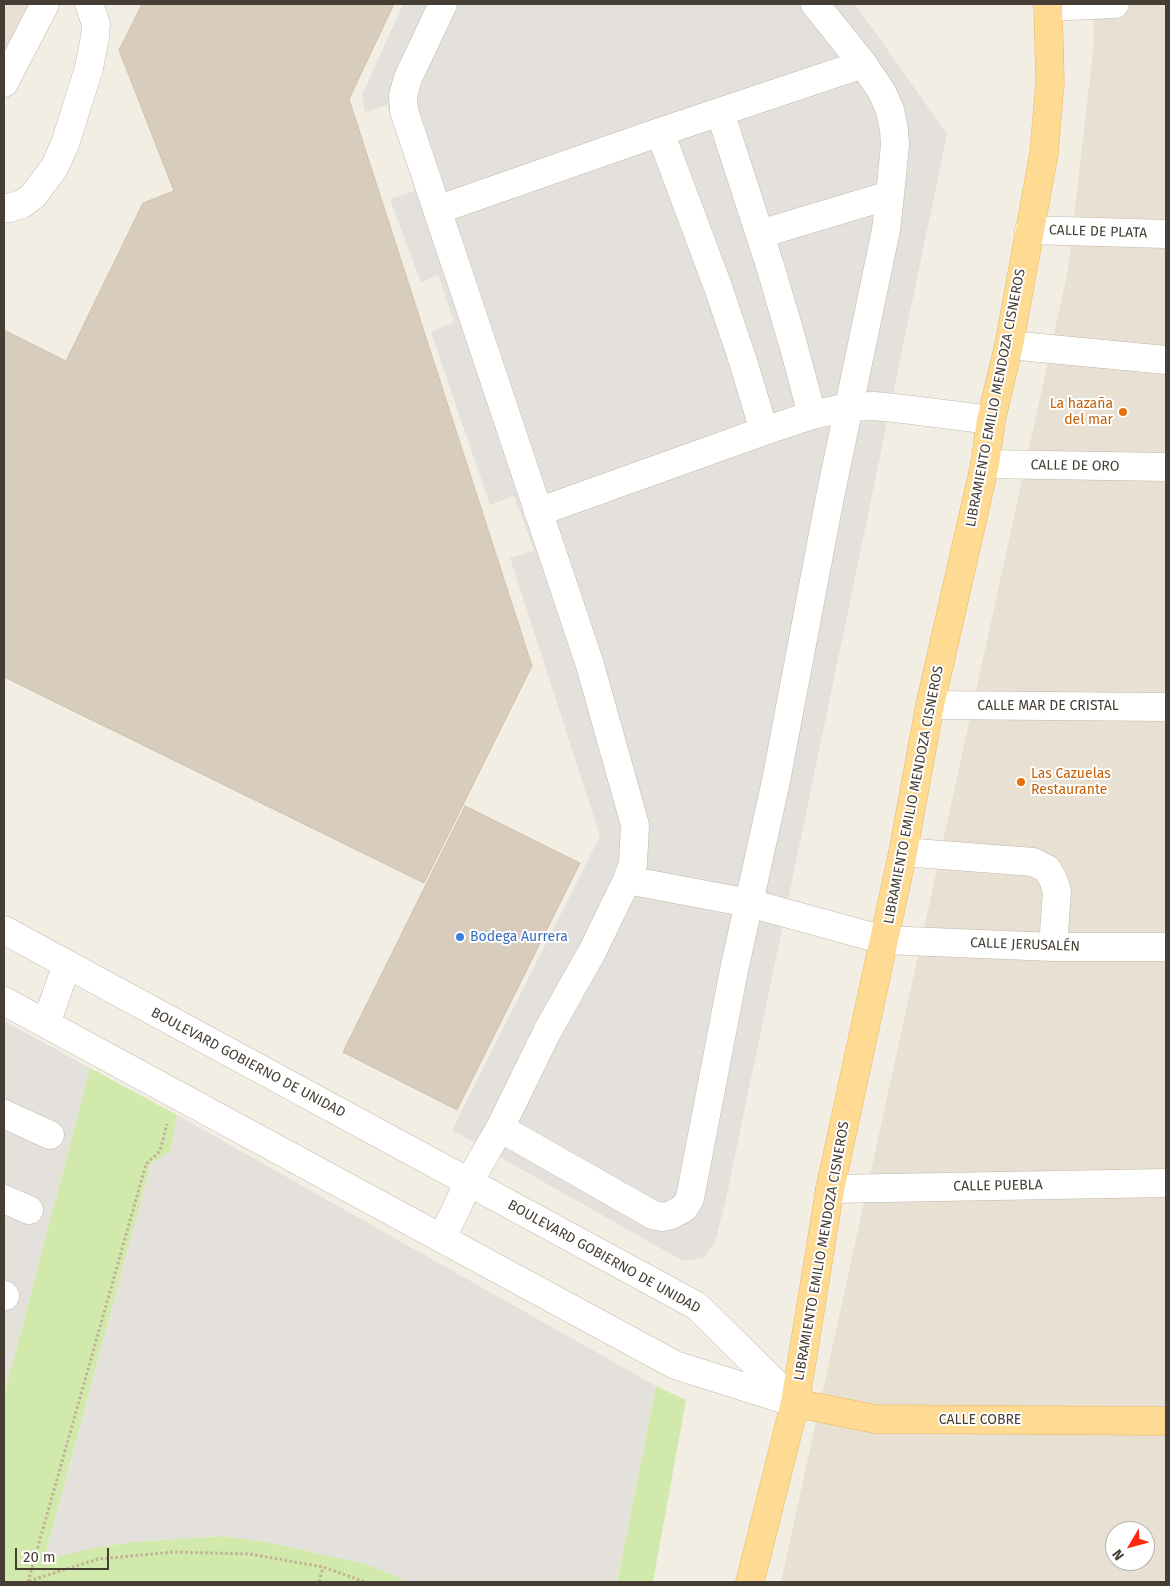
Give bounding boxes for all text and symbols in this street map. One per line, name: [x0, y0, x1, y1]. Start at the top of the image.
street label: CALLE DE PLATA: [1049, 222, 1147, 242]
street label: LIBRAMIENTO EMILIO MENDOZA CISNEROS: [963, 267, 1029, 529]
place label: La hazaña del mar: [1050, 396, 1113, 428]
marker: La hazaña del mar: [1117, 406, 1129, 418]
street label: CALLE DE ORO: [1030, 457, 1120, 475]
street label: LIBRAMIENTO EMILIO MENDOZA CISNEROS: [881, 664, 947, 926]
street label: CALLE MAR DE CRISTAL: [977, 698, 1119, 714]
place label: Las Cazuelas Restaurante: [1031, 766, 1111, 799]
marker: Las Cazuelas Restaurante: [1015, 776, 1027, 788]
place label: Bodega Aurrera: [470, 929, 568, 945]
marker: Bodega Aurrera: [454, 931, 466, 943]
street label: CALLE JERUSALÉN: [970, 935, 1080, 955]
street label: BOULEVARD GOBIERNO DE UNIDAD: [148, 1004, 348, 1122]
street label: LIBRAMIENTO EMILIO MENDOZA CISNEROS: [791, 1120, 853, 1382]
street label: CALLE PUEBLA: [953, 1177, 1043, 1195]
street label: BOULEVARD GOBIERNO DE UNIDAD: [505, 1197, 703, 1317]
street label: CALLE COBRE: [939, 1412, 1021, 1428]
north arrow: [1105, 1521, 1155, 1571]
scale bar: [18, 1538, 111, 1570]
text: N: [1109, 1546, 1128, 1564]
text: 20 m: [23, 1548, 56, 1566]

